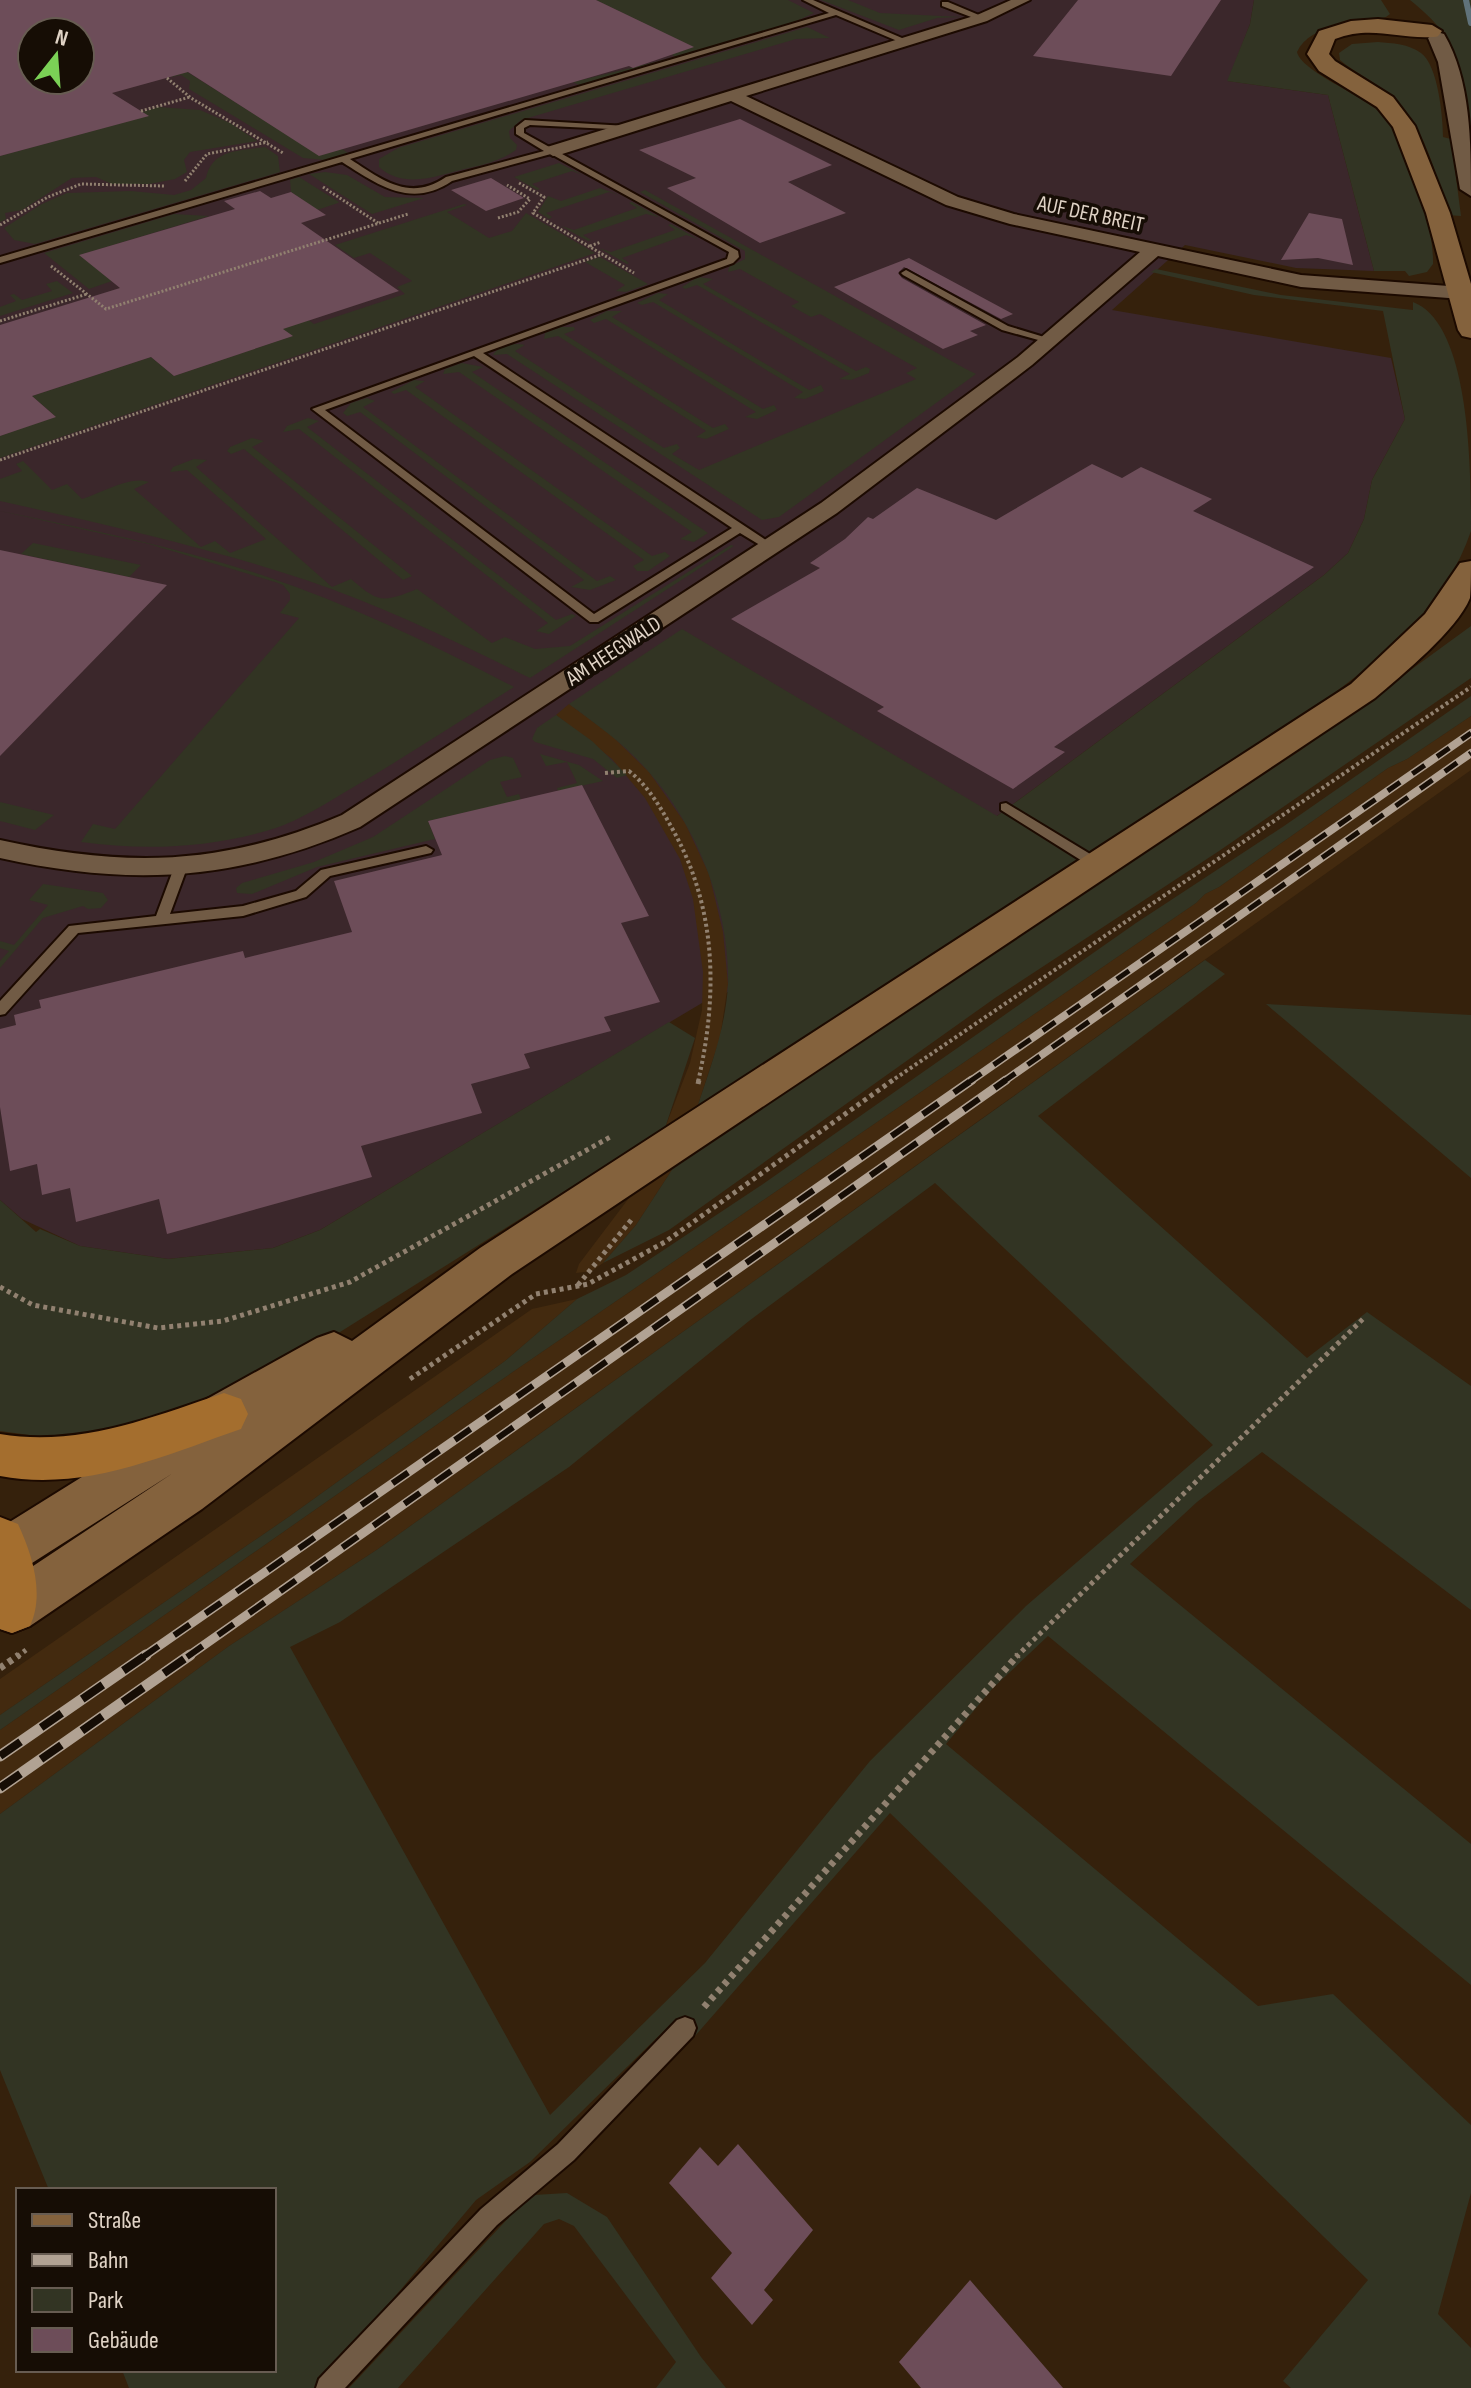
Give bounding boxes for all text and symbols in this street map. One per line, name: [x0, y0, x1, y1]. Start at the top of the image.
north arrow: [16, 16, 96, 96]
text: N: [52, 24, 71, 53]
street label: AUF DER BREIT: [1034, 190, 1147, 239]
street label: AM HEEGWALD: [560, 611, 666, 693]
legend: [16, 2188, 276, 2372]
text: Straße: [88, 2206, 141, 2235]
text: Bahn: [88, 2246, 129, 2275]
text: Park: [88, 2286, 123, 2315]
text: Gebäude: [88, 2326, 159, 2355]

